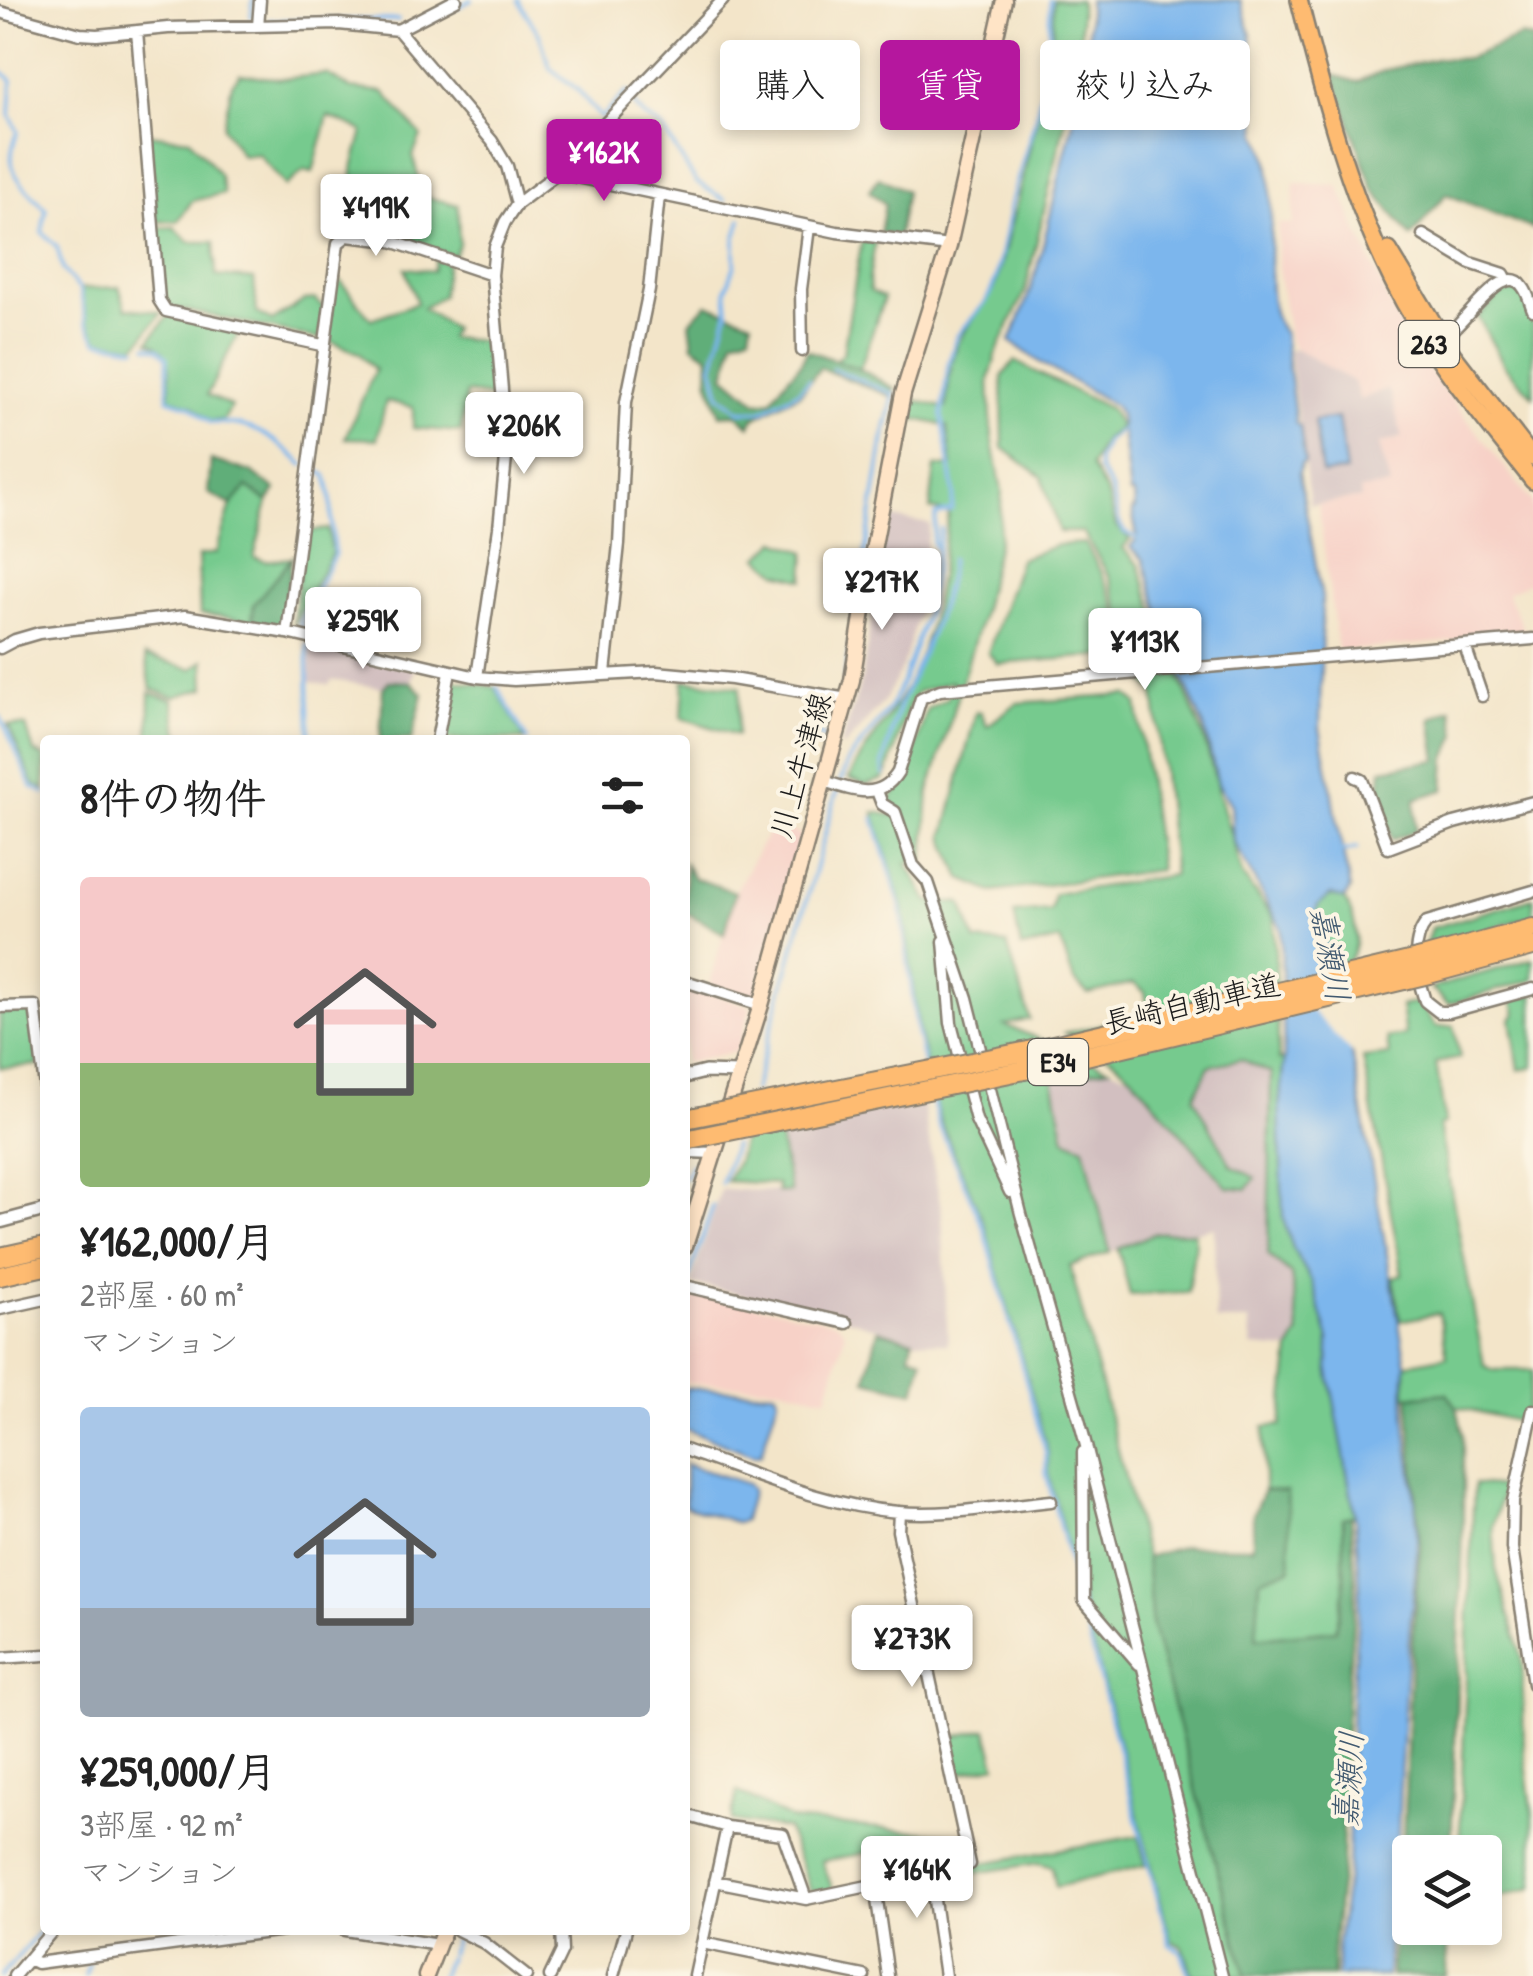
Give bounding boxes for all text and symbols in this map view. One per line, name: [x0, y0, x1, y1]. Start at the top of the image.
chip: 購入: [720, 40, 860, 130]
chip: 賃貸: [880, 40, 1020, 130]
chip: 絞り込み: [1040, 40, 1250, 130]
pin: ¥162K: [534, 119, 674, 204]
text: ¥162K: [569, 130, 639, 173]
pin: ¥419K: [306, 174, 446, 259]
text: ¥419K: [343, 185, 409, 228]
road number: 263: [1399, 321, 1459, 367]
pin: ¥206K: [454, 392, 594, 477]
text: ¥206K: [487, 403, 561, 446]
pin: ¥217K: [812, 548, 952, 633]
text: ¥217K: [845, 559, 919, 602]
pin: ¥259K: [293, 587, 433, 672]
text: ¥259K: [327, 598, 399, 641]
pin: ¥113K: [1075, 608, 1215, 693]
text: ¥113K: [1110, 619, 1180, 662]
street label: 川上牛津線: [760, 687, 840, 843]
icon: filters: [595, 768, 650, 823]
text: 8件の物件: [80, 769, 266, 826]
water label: 嘉瀬川: [1301, 903, 1361, 1005]
icon: home: [275, 942, 455, 1122]
street label: 長崎自動車道: [1100, 963, 1284, 1043]
road number: E34: [1028, 1039, 1088, 1085]
text: ¥162,000/月: [80, 1212, 276, 1269]
text: 2部屋 · 60 m²: [80, 1273, 244, 1316]
text: マンション: [80, 1320, 239, 1363]
icon: home: [275, 1472, 455, 1652]
pin: ¥273K: [842, 1605, 982, 1690]
text: ¥273K: [874, 1616, 950, 1659]
water label: 嘉瀬川: [1323, 1730, 1373, 1828]
text: ¥259,000/月: [80, 1742, 277, 1799]
text: 3部屋 · 92 m²: [80, 1803, 243, 1846]
map controls: [1392, 1835, 1502, 1945]
button: layers: [1392, 1835, 1502, 1945]
pin: ¥164K: [847, 1836, 987, 1921]
text: ¥164K: [883, 1847, 951, 1890]
text: マンション: [80, 1850, 239, 1893]

